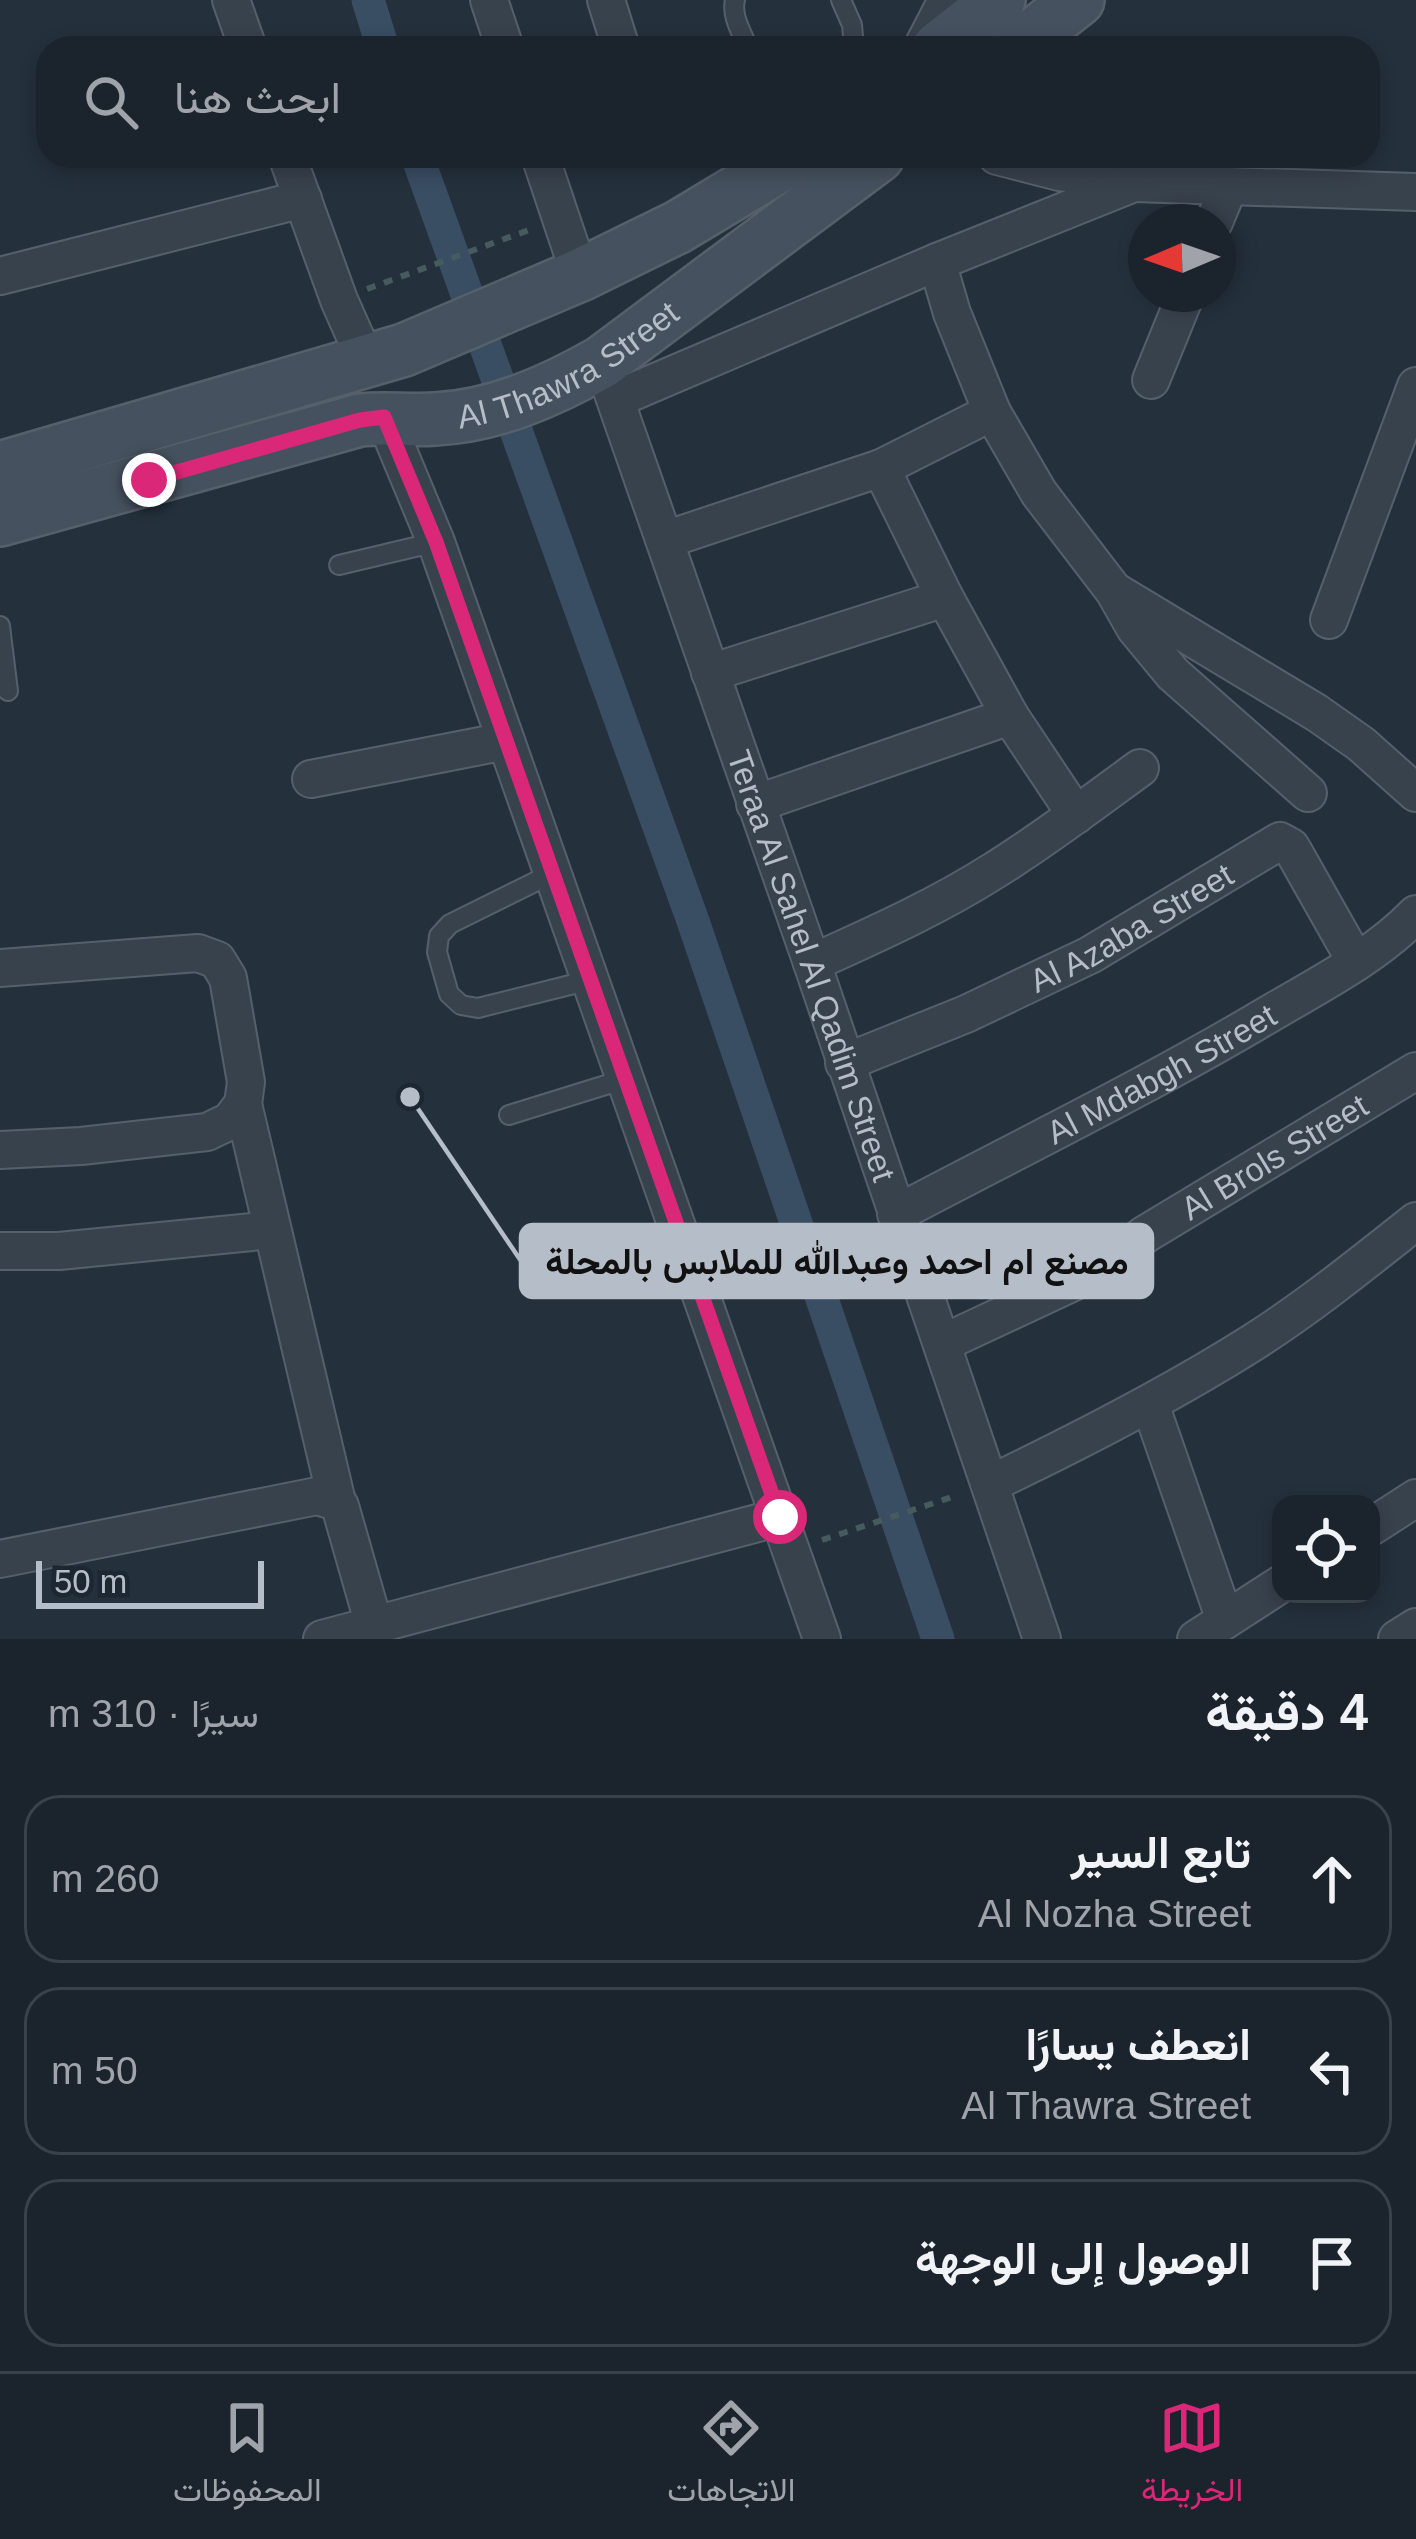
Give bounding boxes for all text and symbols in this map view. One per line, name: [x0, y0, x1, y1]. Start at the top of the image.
search box: [36, 36, 1380, 168]
icon: search: [78, 69, 144, 135]
text: ابحث هنا: [174, 72, 341, 123]
north arrow: [1128, 204, 1236, 312]
street label: Al Thawra Street: [454, 293, 685, 435]
route end: [122, 453, 176, 507]
street label: Teraa Al Sahel Al Qadim Street: [721, 745, 903, 1186]
street label: Al Azaba Street: [1024, 855, 1239, 999]
street label: Al Mdabgh Street: [1040, 996, 1282, 1151]
street label: Al Brols Street: [1174, 1086, 1374, 1227]
callout: مصنع ام احمد وعبدالله للملابس بالمحلة: [521, 1225, 1152, 1297]
text: مصنع ام احمد وعبدالله للملابس بالمحلة: [545, 1240, 1129, 1286]
route start: [753, 1490, 807, 1544]
map controls: [1272, 1495, 1380, 1603]
button: locate: [1272, 1495, 1380, 1603]
scale bar: [36, 1555, 264, 1608]
text: 50 m: [54, 1563, 127, 1600]
text: 4 دقيقة: [1205, 1684, 1368, 1741]
text: سيرًا · 310 m: [48, 1692, 259, 1735]
text: تابع السير: [1071, 1827, 1251, 1878]
icon: ahead: [1299, 1846, 1365, 1912]
text: 260 m: [51, 1857, 159, 1900]
text: Al Nozha Street: [978, 1892, 1251, 1935]
text: انعطف يسارًا: [1026, 2019, 1251, 2070]
icon: left: [1299, 2038, 1365, 2104]
text: 50 m: [51, 2049, 138, 2092]
text: Al Thawra Street: [961, 2084, 1251, 2127]
icon: arrive: [1299, 2230, 1365, 2296]
text: الوصول إلى الوجهة: [915, 2233, 1251, 2284]
tab: المحفوظات: [173, 2395, 322, 2519]
tab: الاتجاهات: [667, 2395, 795, 2519]
tab: الخريطة: [1141, 2395, 1243, 2519]

